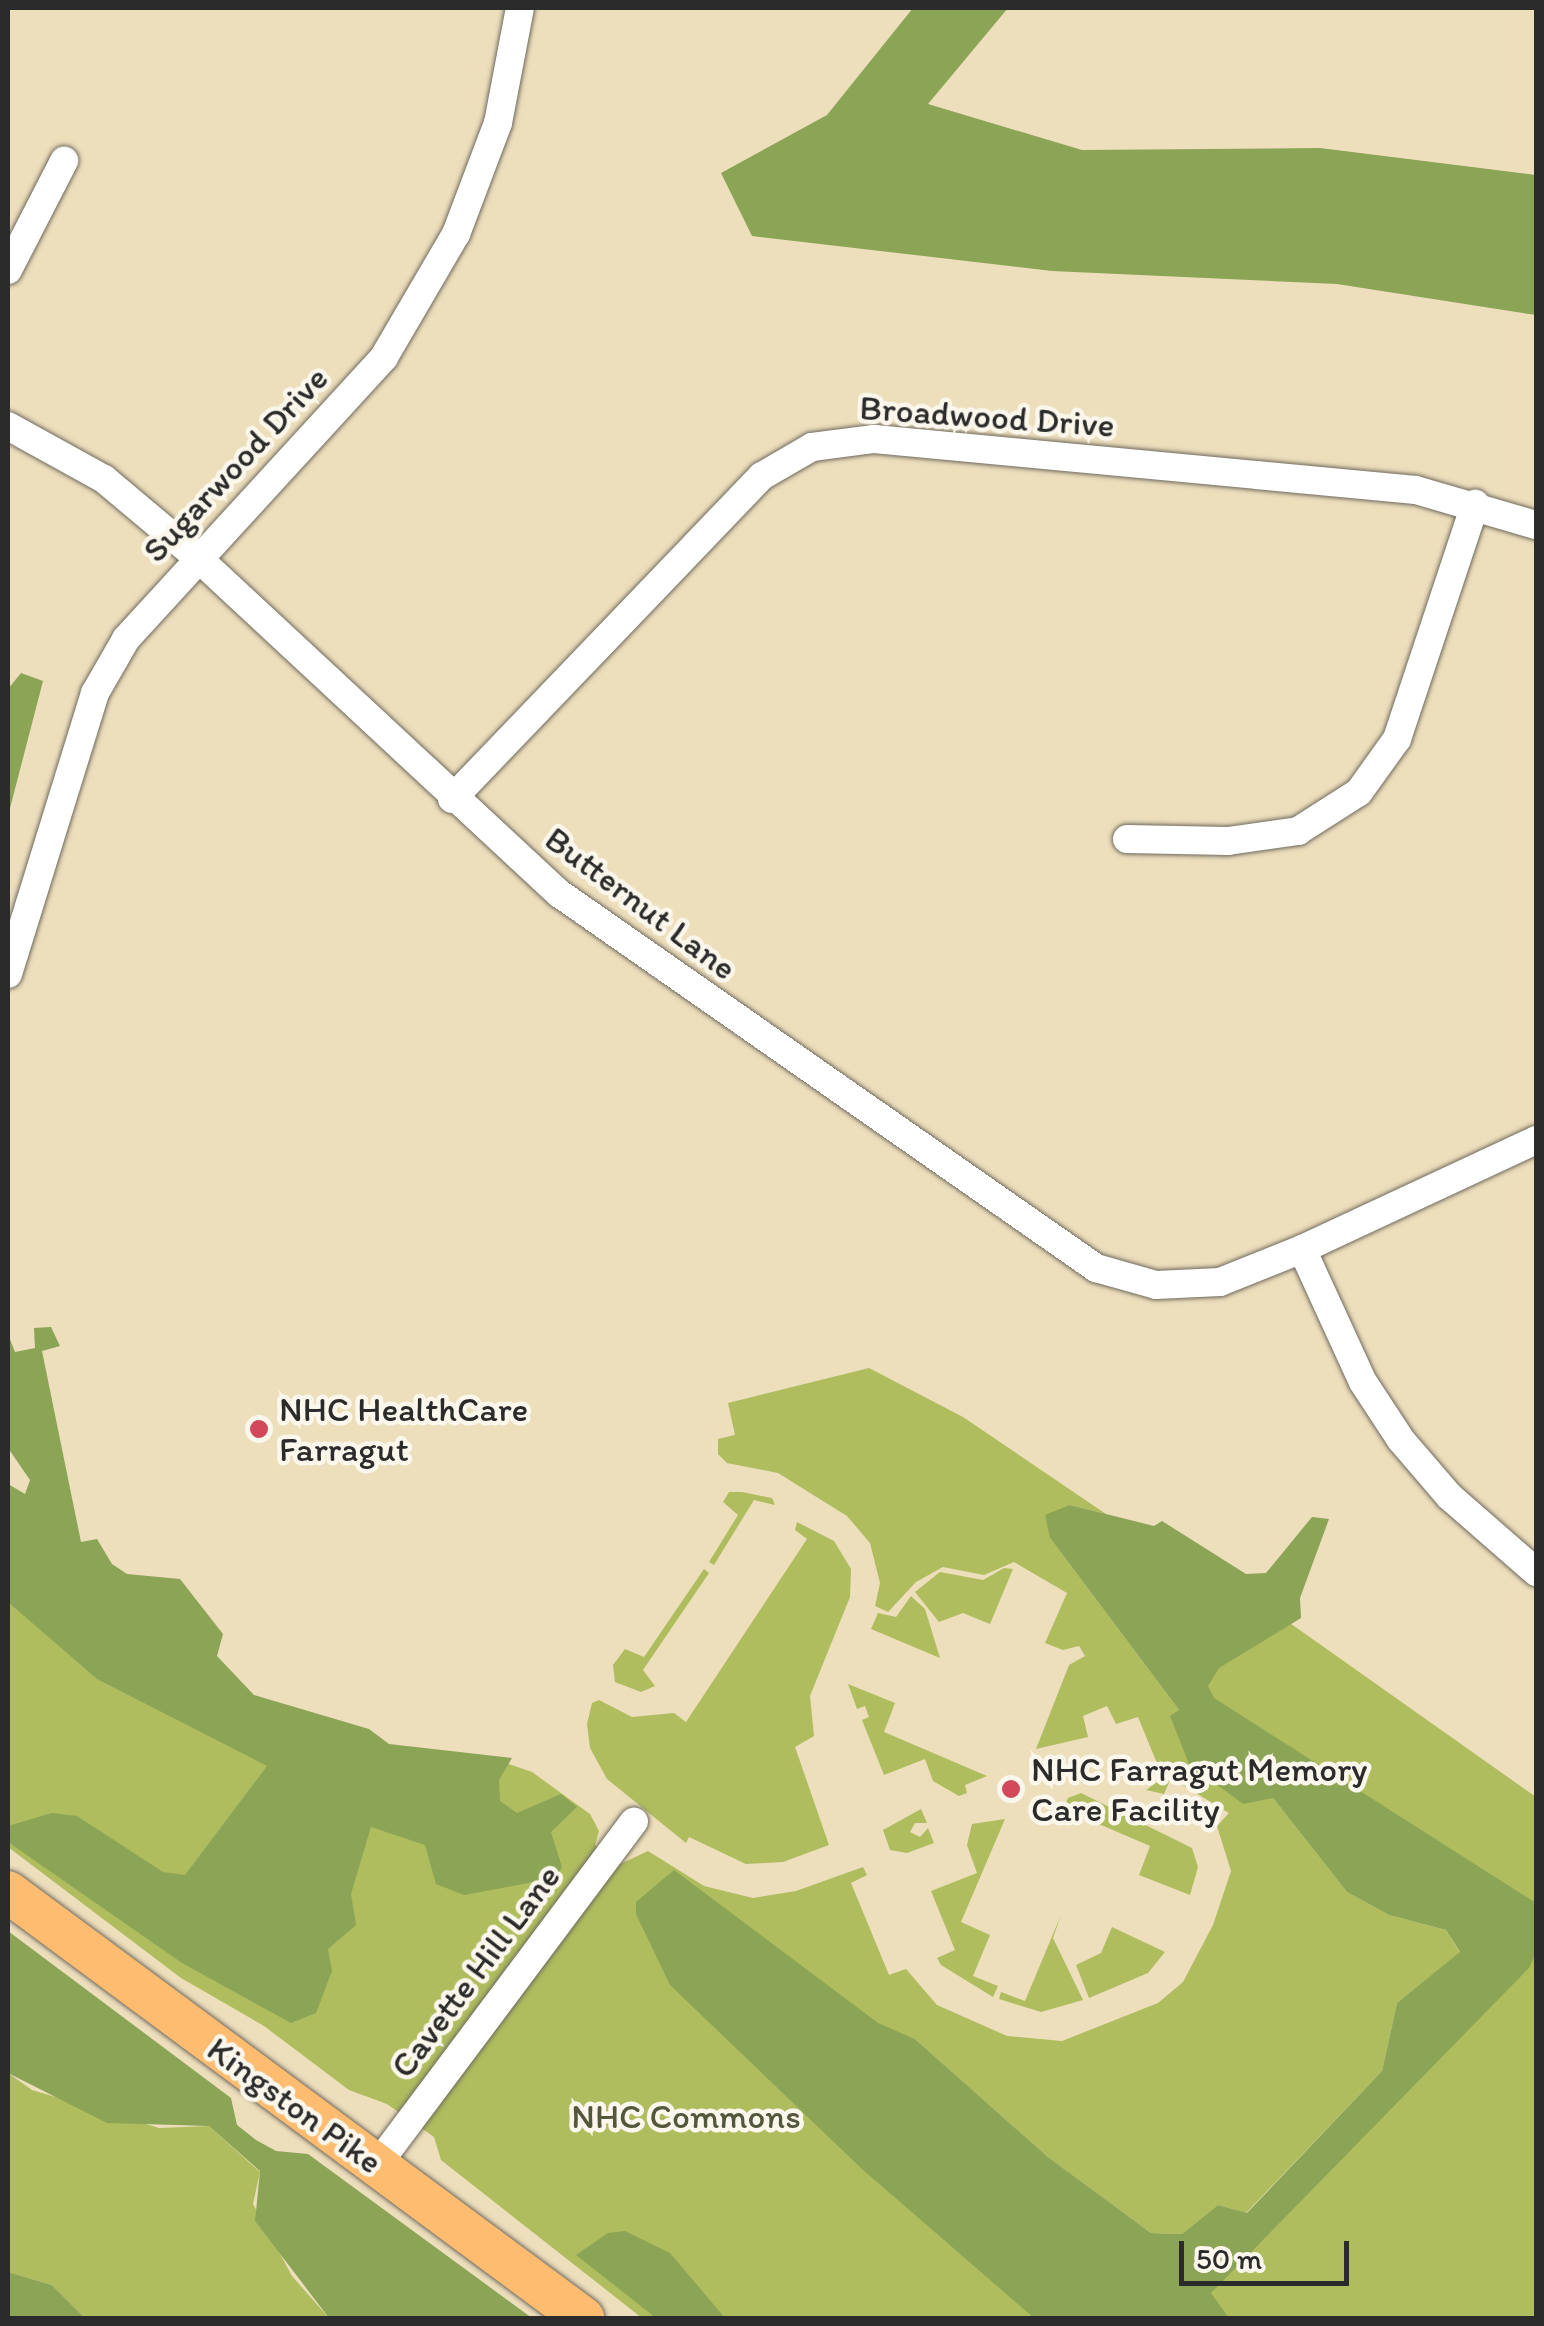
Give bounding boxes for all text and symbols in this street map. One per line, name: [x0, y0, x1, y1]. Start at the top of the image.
street label: Sugarwood Drive: [133, 357, 337, 571]
street label: Broadwood Drive: [858, 386, 1116, 446]
street label: Butternut Lane: [537, 817, 745, 989]
place label: NHC HealthCare Farragut: [279, 1388, 528, 1470]
marker: NHC HealthCare Farragut: [248, 1418, 270, 1440]
place label: NHC Farragut Memory Care Facility: [1031, 1748, 1368, 1830]
marker: NHC Farragut Memory Care Facility: [1000, 1778, 1022, 1800]
street label: Cavette Hill Lane: [381, 1856, 569, 2086]
street label: Kingston Pike: [199, 2028, 391, 2182]
park label: NHC Commons: [571, 2095, 801, 2137]
scale bar: [1184, 2221, 1354, 2283]
text: 50 m: [1196, 2240, 1262, 2277]

